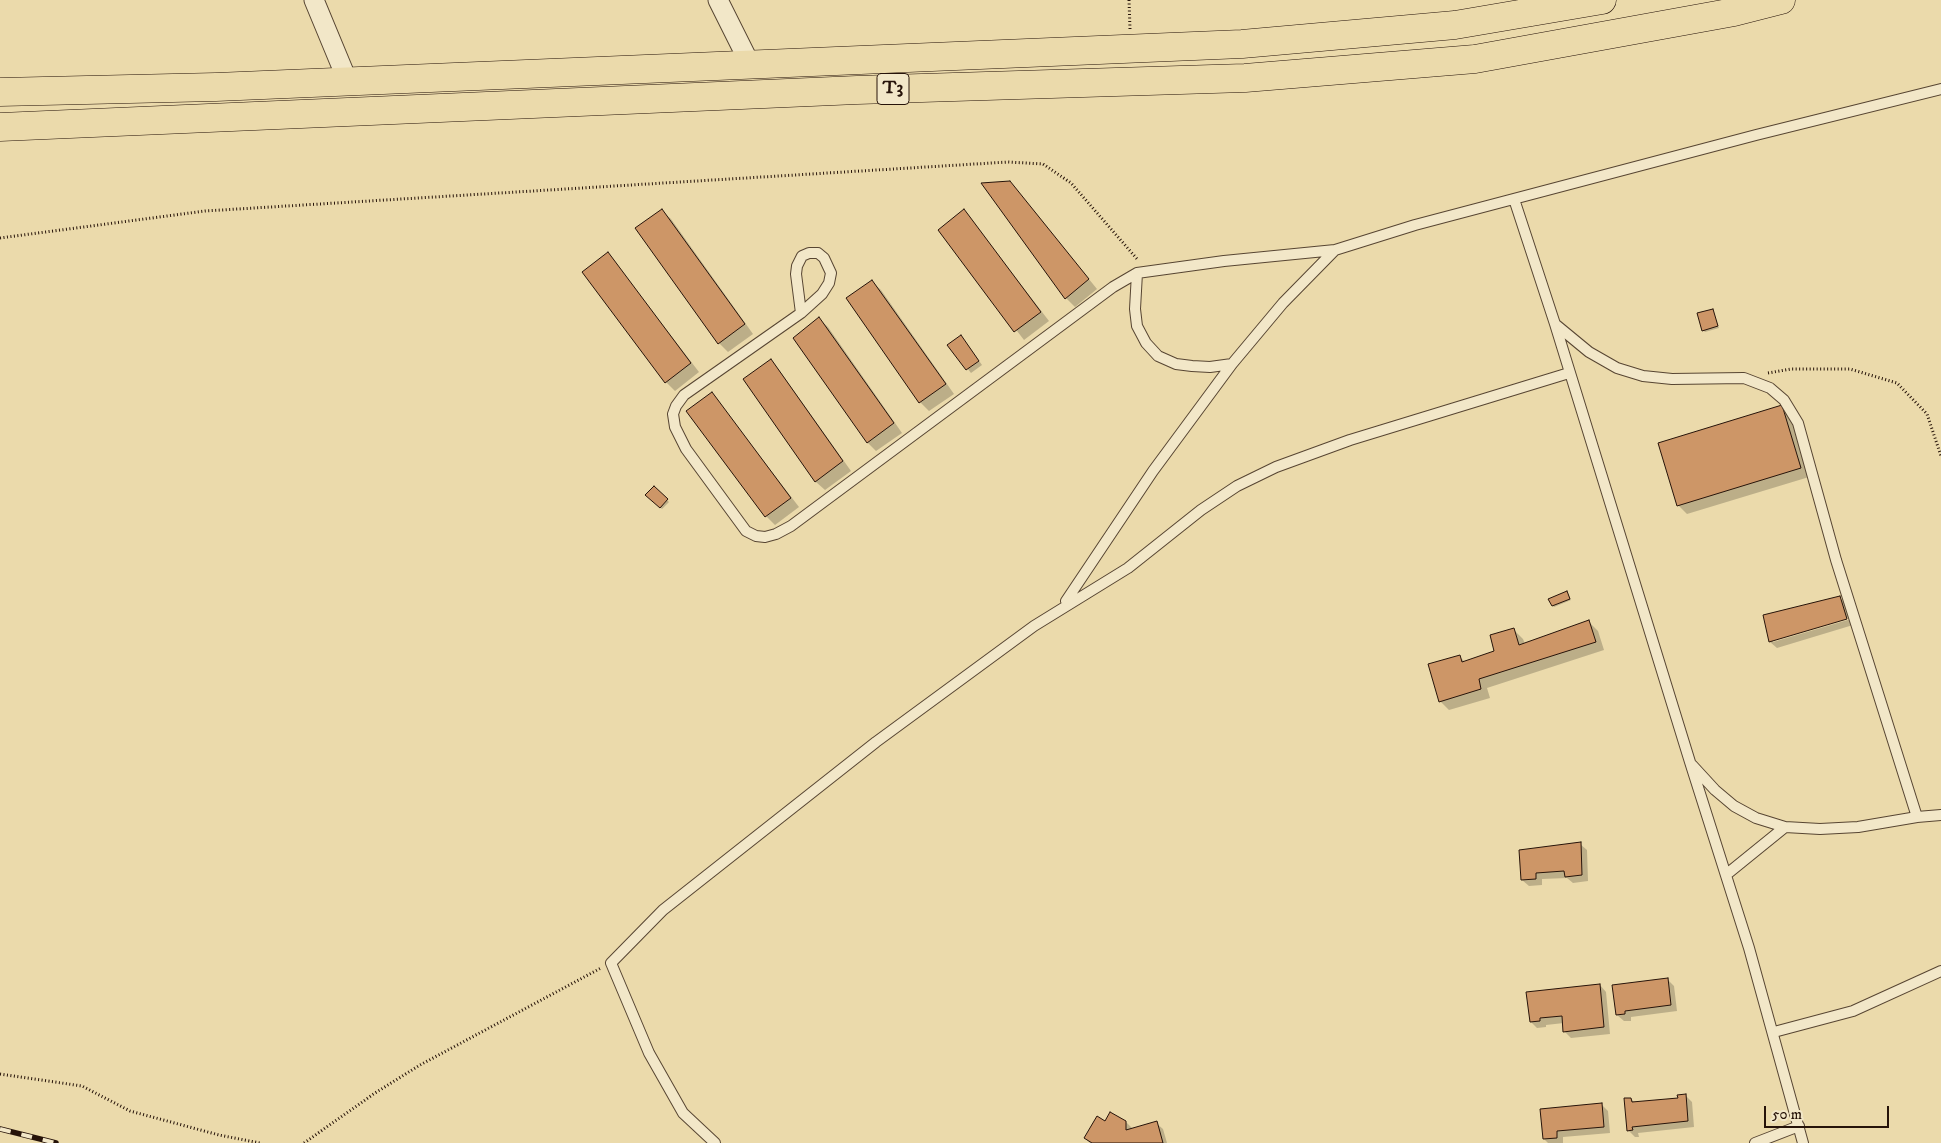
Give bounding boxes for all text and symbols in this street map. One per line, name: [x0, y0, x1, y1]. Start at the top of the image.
road number: T3: [877, 74, 909, 105]
scale bar: [1766, 1096, 1891, 1128]
text: 50 m: [1772, 1105, 1802, 1124]

